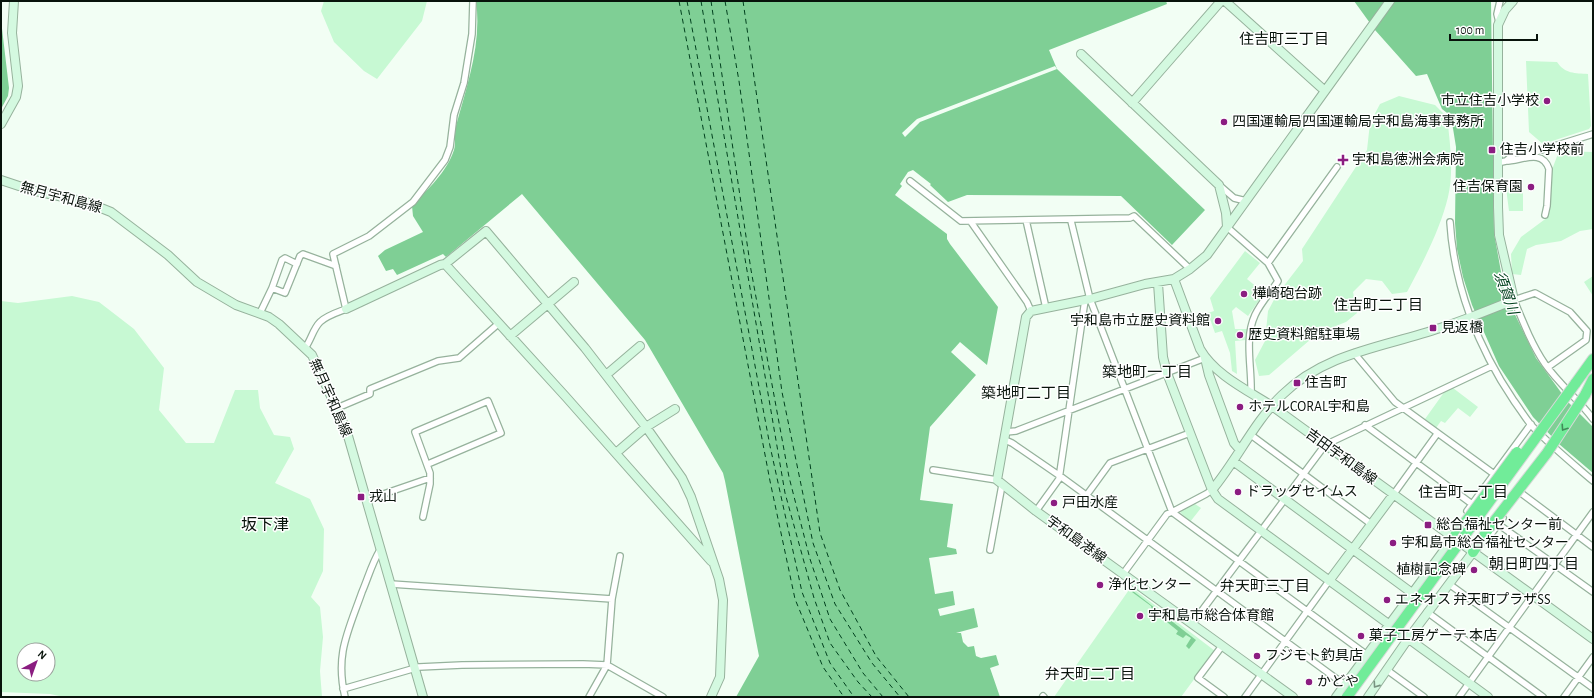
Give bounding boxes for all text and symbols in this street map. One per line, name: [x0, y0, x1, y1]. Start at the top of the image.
scale bar: [1450, 16, 1537, 42]
text: 100 m: [1456, 24, 1484, 36]
district label: 住吉町三丁目: [1239, 31, 1329, 47]
place label: 市立住吉小学校: [1441, 93, 1539, 108]
marker: 市立住吉小学校: [1542, 96, 1552, 106]
place label: 四国運輸局四国運輸局宇和島海事事務所: [1232, 113, 1484, 129]
marker: 四国運輸局四国運輸局宇和島海事事務所: [1219, 117, 1229, 127]
place label: 住吉小学校前: [1500, 141, 1584, 157]
marker: 住吉小学校前: [1487, 145, 1497, 155]
place label: 宇和島徳洲会病院: [1352, 151, 1464, 167]
marker: 宇和島徳洲会病院: [1337, 154, 1349, 166]
street label: 無月宇和島線: [19, 179, 104, 216]
place label: 住吉保育園: [1453, 179, 1523, 194]
marker: 住吉保育園: [1526, 182, 1536, 192]
water label: 須賀川: [1491, 269, 1522, 319]
place label: 樺崎砲台跡: [1252, 285, 1322, 301]
marker: 樺崎砲台跡: [1239, 289, 1249, 299]
district label: 住吉町二丁目: [1333, 297, 1423, 313]
place label: 宇和島市立歴史資料館: [1070, 312, 1210, 328]
marker: 宇和島市立歴史資料館: [1213, 316, 1223, 326]
place label: 見返橋: [1441, 320, 1483, 335]
marker: 見返橋: [1428, 323, 1438, 333]
place label: 歴史資料館駐車場: [1248, 326, 1360, 342]
marker: 歴史資料館駐車場: [1235, 330, 1245, 340]
street label: 無月宇和島線: [307, 356, 354, 439]
district label: 築地町一丁目: [1102, 364, 1192, 380]
place label: 住吉町: [1305, 375, 1347, 390]
marker: 住吉町: [1292, 378, 1302, 388]
district label: 築地町二丁目: [981, 385, 1071, 401]
place label: ホテルCORAL宇和島: [1248, 399, 1370, 414]
marker: ホテルCORAL宇和島: [1235, 402, 1245, 412]
one-way arrow: [1561, 424, 1569, 431]
street label: 吉田宇和島線: [1303, 426, 1380, 487]
place label: ドラッグセイムス: [1246, 484, 1358, 499]
district label: 住吉町一丁目: [1418, 484, 1508, 500]
marker: ドラッグセイムス: [1233, 487, 1243, 497]
place label: 戎山: [369, 489, 397, 504]
marker: 戎山: [356, 492, 366, 502]
place label: 戸田水産: [1062, 495, 1118, 510]
marker: 戸田水産: [1049, 498, 1059, 508]
street label: 宇和島港線: [1044, 513, 1109, 566]
place label: 総合福祉センター前: [1436, 516, 1562, 532]
district label: 坂下津: [241, 517, 289, 533]
marker: 総合福祉センター前: [1423, 520, 1433, 530]
place label: 宇和島市総合福祉センター: [1401, 535, 1569, 550]
marker: 宇和島市総合福祉センター: [1388, 538, 1398, 548]
district label: 朝日町四丁目: [1489, 556, 1579, 572]
place label: 植樹記念碑: [1396, 561, 1466, 577]
marker: 植樹記念碑: [1469, 565, 1479, 575]
place label: 浄化センター: [1108, 577, 1192, 592]
district label: 弁天町三丁目: [1220, 578, 1310, 594]
marker: 浄化センター: [1095, 580, 1105, 590]
place label: エネオス 弁天町プラザSS: [1395, 591, 1551, 607]
marker: エネオス 弁天町プラザSS: [1382, 595, 1392, 605]
place label: 宇和島市総合体育館: [1148, 608, 1274, 623]
marker: 宇和島市総合体育館: [1135, 611, 1145, 621]
place label: 菓子工房ゲーテ 本店: [1369, 628, 1497, 643]
marker: 菓子工房ゲーテ 本店: [1356, 631, 1366, 641]
north arrow: [16, 642, 56, 682]
place label: フジモト釣具店: [1265, 647, 1363, 663]
text: N: [36, 648, 49, 661]
marker: フジモト釣具店: [1252, 651, 1262, 661]
district label: 弁天町二丁目: [1045, 666, 1135, 682]
place label: かどや: [1317, 674, 1359, 689]
marker: かどや: [1304, 677, 1314, 687]
one-way arrow: [1373, 681, 1381, 688]

